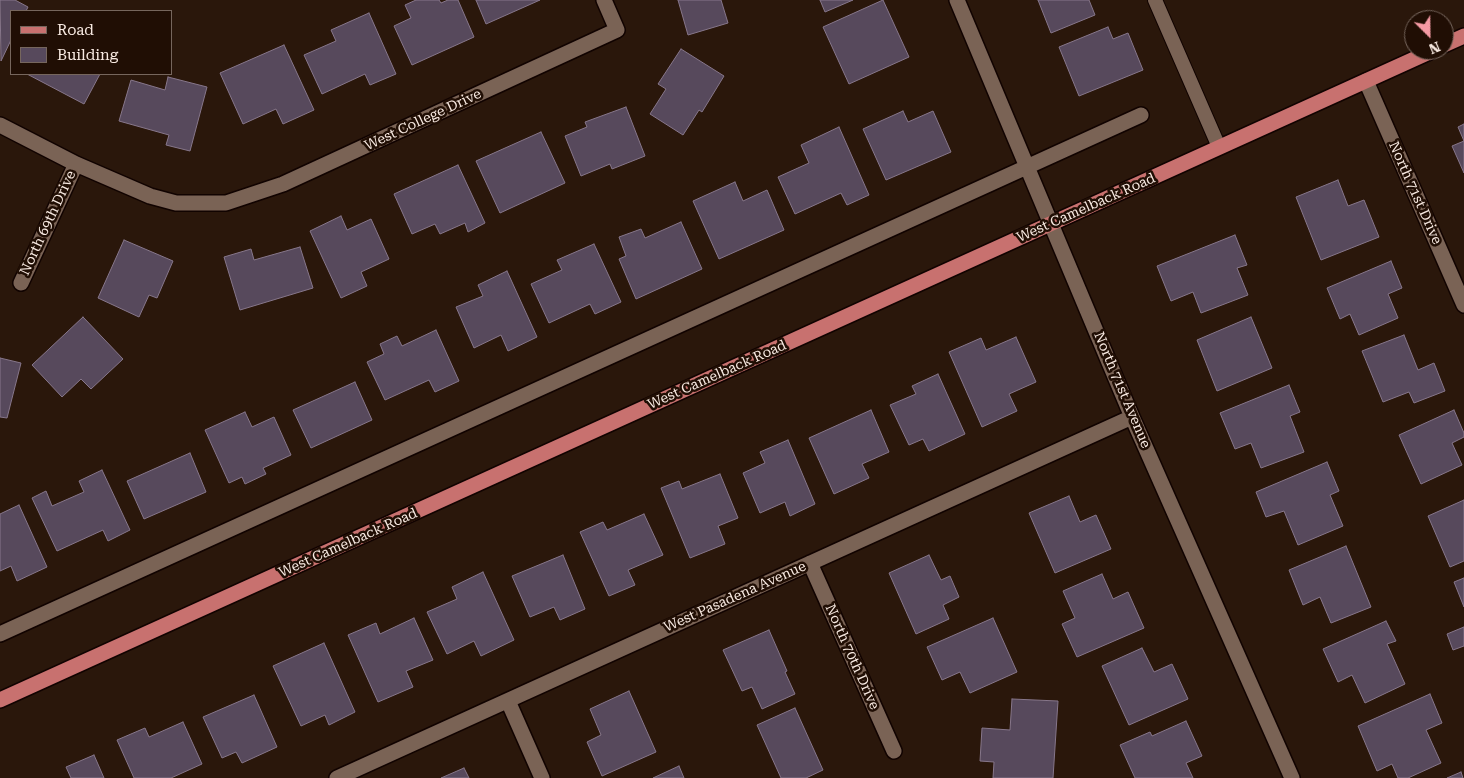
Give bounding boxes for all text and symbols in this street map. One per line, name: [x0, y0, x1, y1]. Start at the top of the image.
legend: [10, 10, 172, 75]
north arrow: [1404, 10, 1454, 60]
text: Road: [57, 21, 94, 39]
text: N: [1426, 38, 1443, 57]
text: Building: [57, 46, 118, 64]
street label: West College Drive: [362, 86, 484, 154]
street label: North 71st Drive: [1385, 139, 1445, 247]
street label: North 69th Drive: [16, 168, 80, 278]
street label: West Camelback Road: [1014, 170, 1158, 246]
street label: North 71st Avenue: [1090, 329, 1154, 451]
street label: West Camelback Road: [645, 337, 789, 413]
street label: West Camelback Road: [276, 505, 420, 581]
street label: West Pasadena Avenue: [661, 558, 809, 636]
street label: North 70th Drive: [821, 602, 883, 712]

